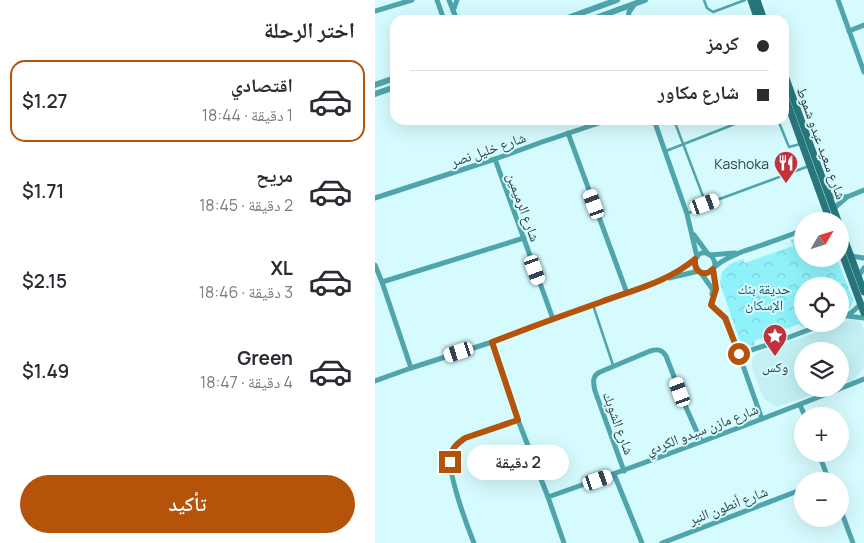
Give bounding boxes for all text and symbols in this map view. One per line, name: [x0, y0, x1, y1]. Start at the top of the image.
text: اختر الرحلة: [264, 15, 355, 45]
text: كرمز: [707, 30, 739, 56]
text: اقتصادي: [231, 72, 293, 98]
icon: car: [308, 79, 353, 124]
text: شارع مكاور: [658, 79, 739, 105]
street label: شارع سعيد عبدو شموط: [792, 84, 851, 202]
text: $1.27: [22, 88, 67, 114]
text: 1 دقيقة · 18:44: [202, 104, 293, 126]
street label: شارع خليل نصر: [447, 127, 528, 172]
restaurant icon: Kashoka: [773, 150, 799, 184]
place label: Kashoka: [714, 154, 769, 173]
text: مريح: [256, 162, 293, 188]
icon: car: [308, 169, 353, 214]
street label: شارع الرميمين: [502, 170, 545, 244]
text: $1.71: [22, 178, 64, 204]
car: [581, 187, 606, 221]
car: [688, 192, 721, 216]
text: 2 دقيقة · 18:45: [199, 194, 293, 216]
north arrow: [794, 212, 849, 268]
map controls: [794, 212, 849, 527]
car: [522, 253, 547, 287]
text: XL: [270, 255, 293, 281]
icon: car: [308, 259, 353, 304]
text: $2.15: [22, 268, 67, 294]
button: locate: [794, 277, 849, 332]
park label: حديقة بنك الإسكان: [737, 279, 791, 314]
text: 3 دقيقة · 18:46: [199, 281, 293, 303]
place icon: وكس: [762, 323, 788, 357]
car: [442, 340, 475, 364]
button: layers: [794, 342, 849, 397]
route start: [728, 343, 750, 365]
text: Green: [237, 345, 293, 371]
icon: car: [308, 349, 353, 394]
place label: وكس: [762, 357, 788, 376]
text: $1.49: [22, 358, 69, 384]
text: 4 دقيقة · 18:47: [200, 371, 293, 393]
car: [667, 375, 692, 409]
street label: شارع الشوبك: [598, 389, 639, 457]
street label: شارع مازن سيدو الكردي: [643, 399, 762, 462]
button: +: [794, 407, 849, 462]
callout: 2 دقيقة: [467, 444, 570, 480]
route end: [439, 451, 461, 473]
text: 2 دقيقة: [495, 451, 541, 473]
car: [581, 468, 614, 492]
button: −: [794, 472, 849, 527]
button: تأكيد: [20, 475, 355, 533]
street label: شارع أنطون النبر: [685, 481, 771, 530]

